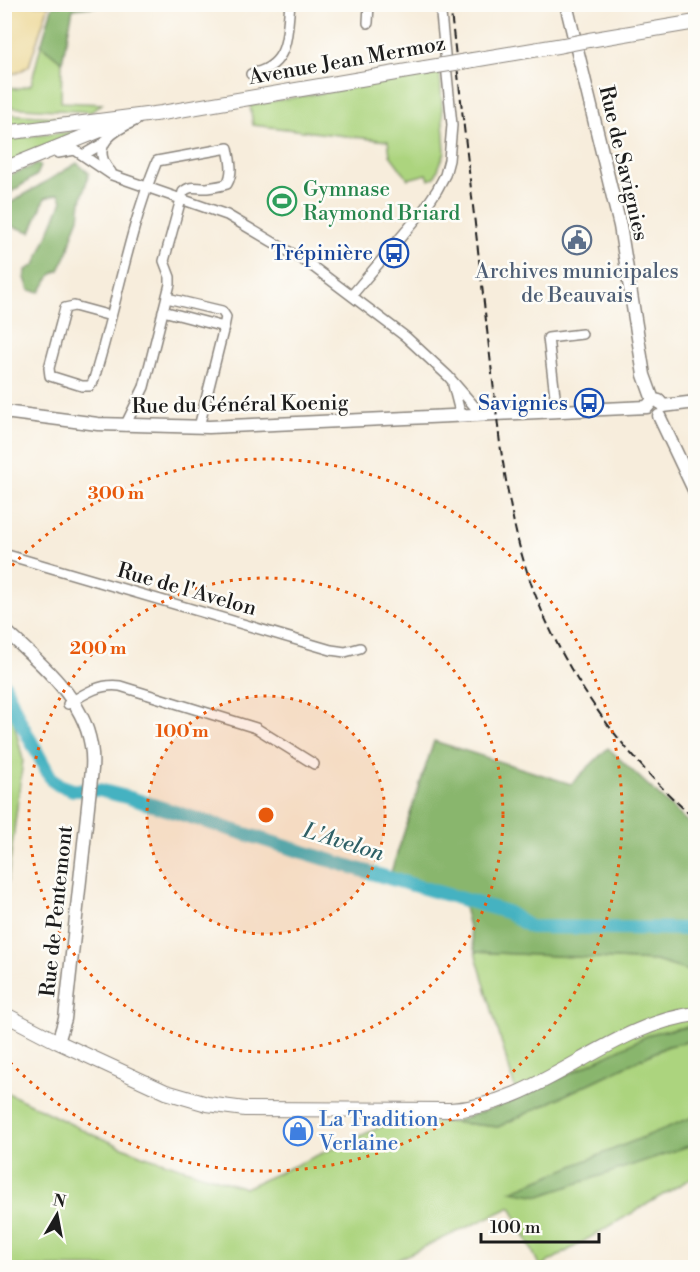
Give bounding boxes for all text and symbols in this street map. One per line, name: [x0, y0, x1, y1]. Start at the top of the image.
street label: Avenue Jean Mermoz: [246, 31, 448, 91]
street label: Rue de Savignies: [593, 83, 653, 243]
place label: Gymnase Raymond Briard: [303, 177, 460, 227]
sports icon: Gymnase Raymond Briard: [266, 185, 298, 217]
public building icon: Archives municipales de Beauvais: [561, 224, 593, 256]
bus stop icon: Trépinière: [378, 237, 410, 269]
place label: Trépinière: [271, 241, 373, 267]
place label: Archives municipales de Beauvais: [474, 259, 679, 309]
bus stop icon: Savignies: [573, 387, 605, 419]
street label: Rue du Général Koenig: [131, 390, 349, 420]
place label: Savignies: [478, 391, 568, 417]
text: 300 m: [88, 482, 145, 505]
street label: Rue de l'Avelon: [114, 558, 260, 622]
text: 200 m: [70, 637, 127, 660]
text: 100 m: [155, 720, 209, 743]
centre of rings: [256, 805, 276, 825]
water label: L'Avelon: [299, 817, 388, 868]
street label: Rue de Pentemont: [35, 823, 79, 998]
place label: La Tradition Verlaine: [318, 1107, 439, 1157]
shop icon: La Tradition Verlaine: [282, 1115, 314, 1147]
north arrow: [27, 1185, 87, 1245]
text: N: [51, 1190, 68, 1212]
scale bar: [481, 1206, 600, 1244]
text: 100 m: [490, 1216, 541, 1239]

